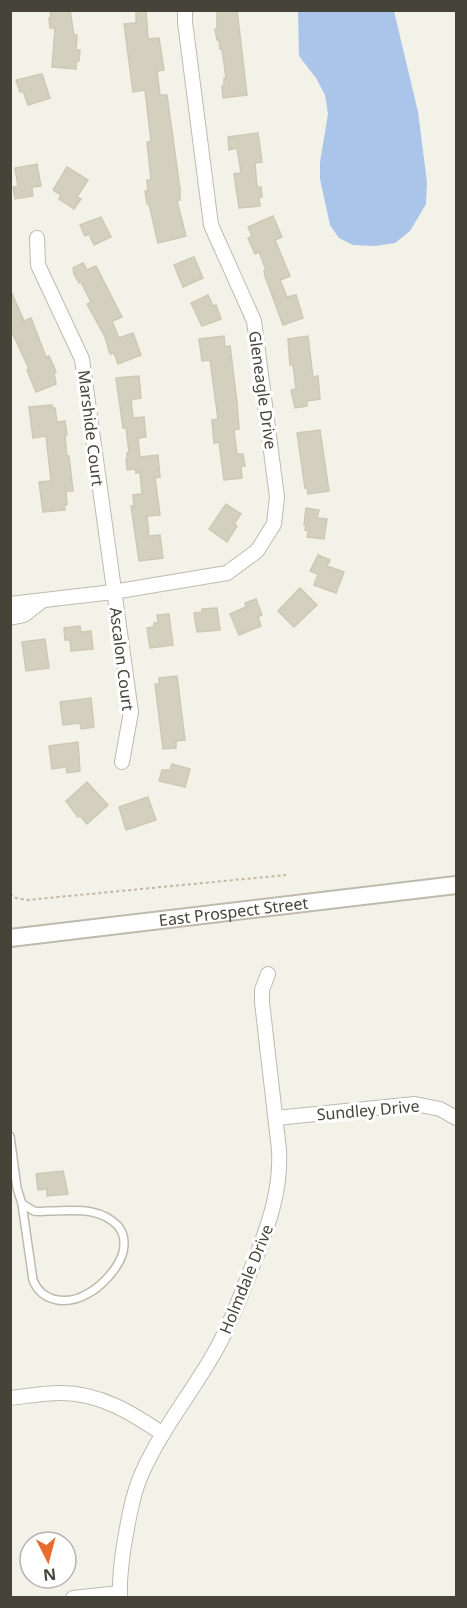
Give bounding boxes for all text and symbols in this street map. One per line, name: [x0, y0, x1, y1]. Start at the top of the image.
street label: Gleneagle Drive: [244, 329, 282, 451]
street label: Marshide Court: [73, 369, 109, 488]
street label: Ascalon Court: [105, 606, 139, 712]
street label: East Prospect Street: [158, 892, 309, 931]
street label: Sundley Drive: [316, 1095, 420, 1125]
street label: Holmdale Drive: [214, 1221, 278, 1337]
north arrow: [18, 1530, 78, 1590]
text: N: [42, 1563, 57, 1587]

